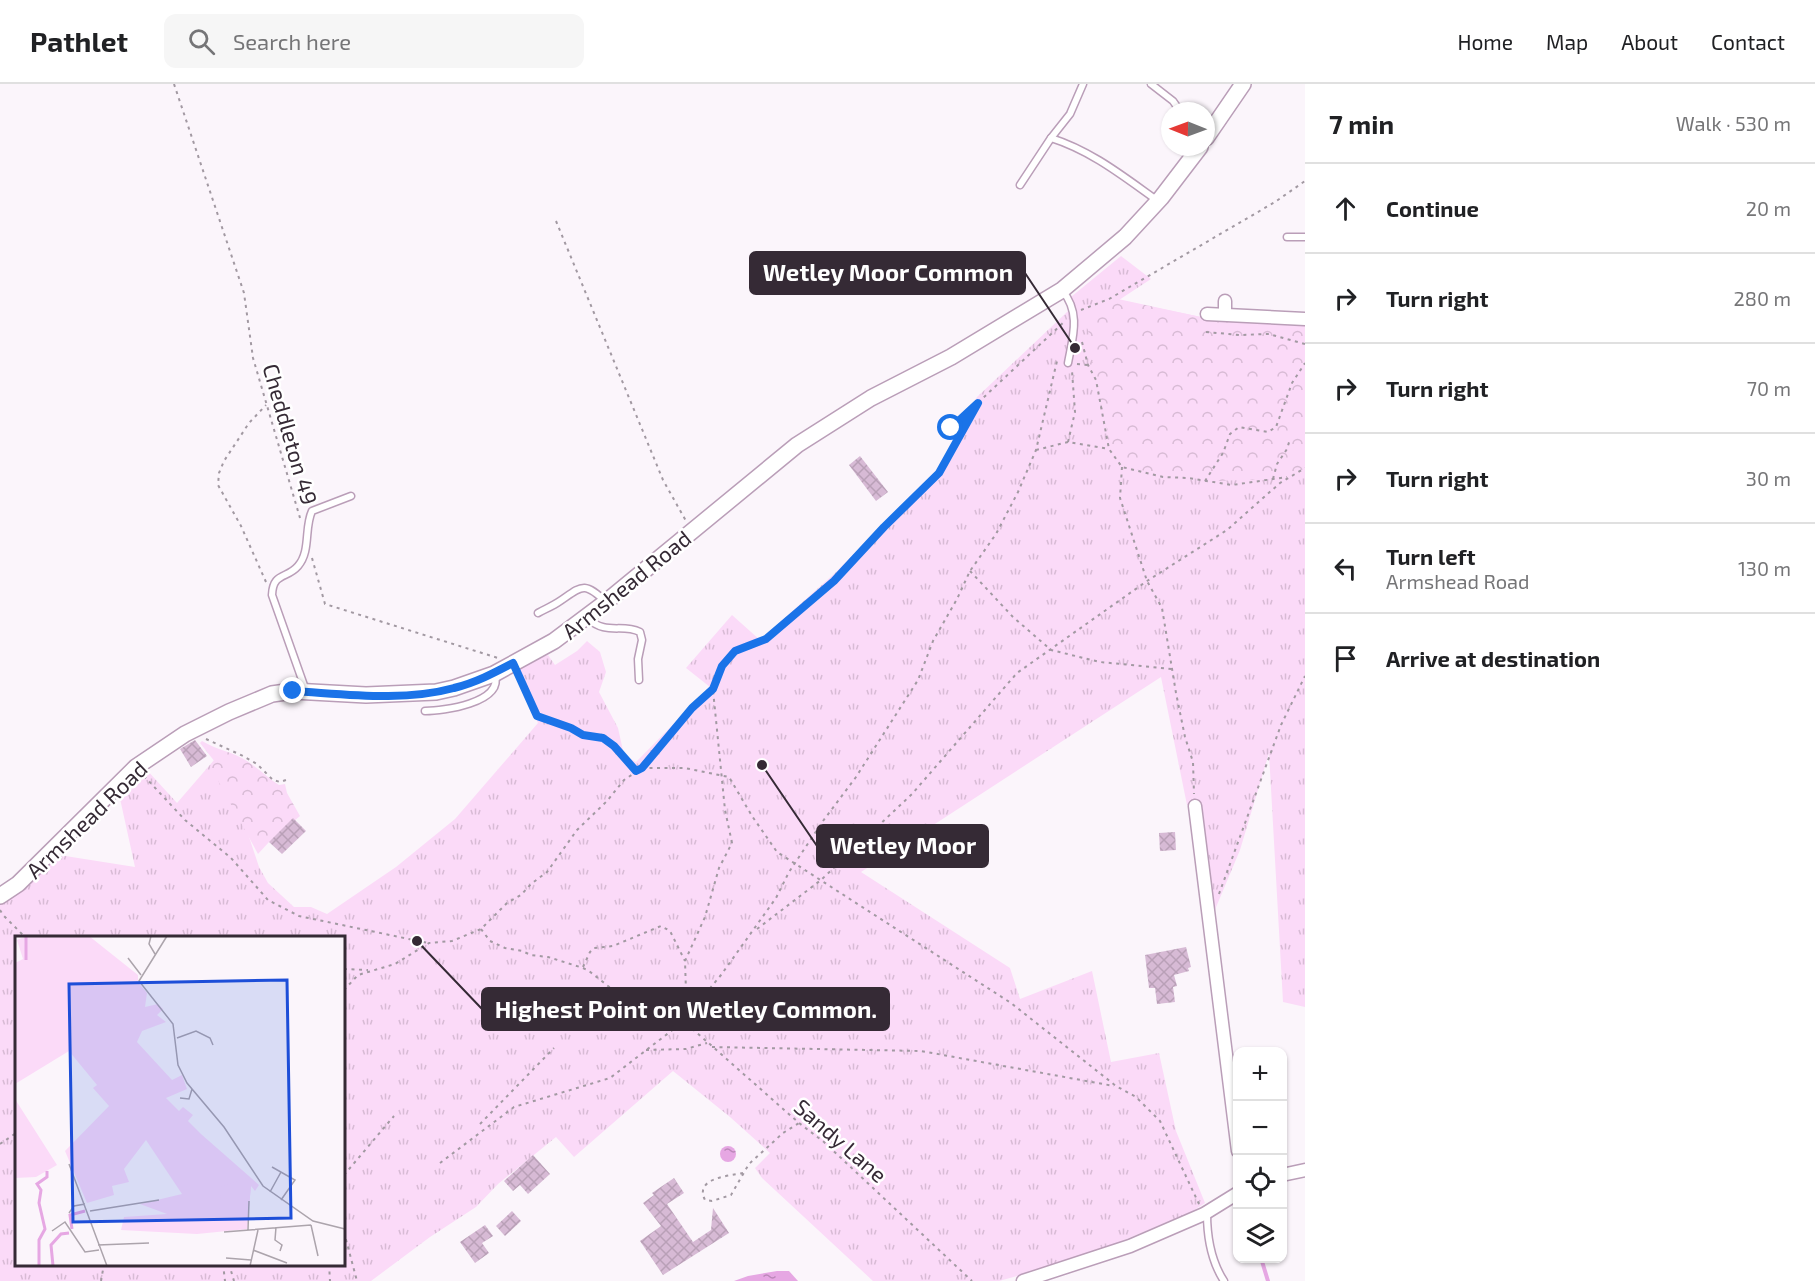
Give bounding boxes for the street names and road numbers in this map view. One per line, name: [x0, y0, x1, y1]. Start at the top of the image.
street label: Cheddleton 49: [258, 361, 324, 507]
street label: Armshead Road: [556, 524, 696, 644]
street label: Armshead Road: [20, 755, 152, 883]
street label: Sandy Lane: [790, 1093, 892, 1187]

